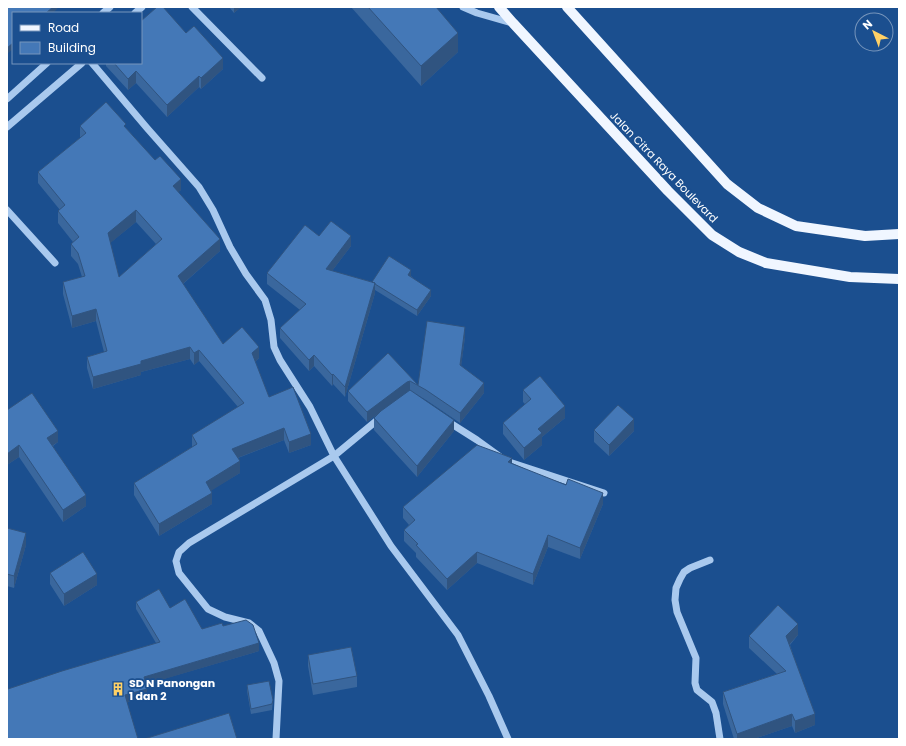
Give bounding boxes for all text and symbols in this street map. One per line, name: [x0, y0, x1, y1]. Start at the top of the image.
legend: [12, 12, 142, 64]
north arrow: [854, 12, 894, 52]
text: N: [859, 16, 876, 33]
text: Road: [48, 19, 79, 36]
text: Building: [48, 39, 96, 56]
street label: Jalan Citra Raya Boulevard: [606, 108, 722, 226]
place label: SD N Panongan 1 dan 2: [129, 675, 215, 704]
building icon: SD N Panongan 1 dan 2: [110, 681, 126, 697]

